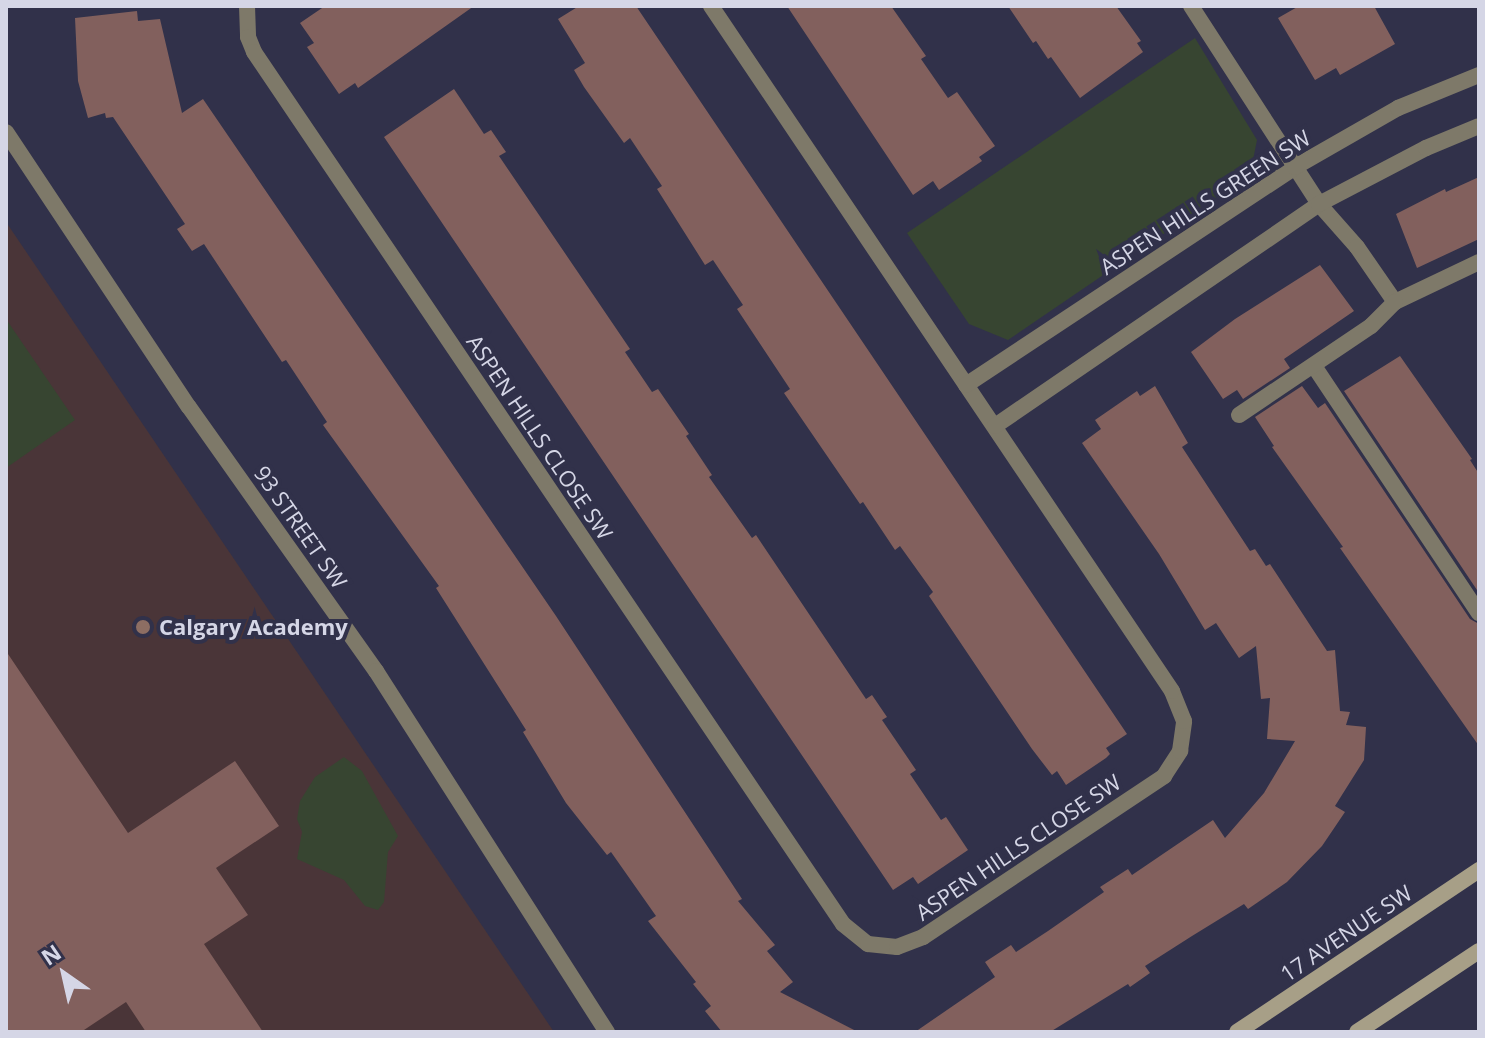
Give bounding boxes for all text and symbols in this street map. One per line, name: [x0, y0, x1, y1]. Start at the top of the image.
street label: ASPEN HILLS GREEN SW: [1095, 124, 1315, 280]
street label: ASPEN HILLS CLOSE SW: [461, 329, 619, 545]
street label: 93 STREET SW: [249, 461, 353, 593]
place label: Calgary Academy: [159, 614, 348, 640]
marker: Calgary Academy: [134, 618, 152, 636]
street label: ASPEN HILLS CLOSE SW: [910, 768, 1126, 926]
street label: 17 AVENUE SW: [1275, 879, 1417, 987]
north arrow: [24, 934, 104, 1014]
text: N: [35, 937, 66, 972]

